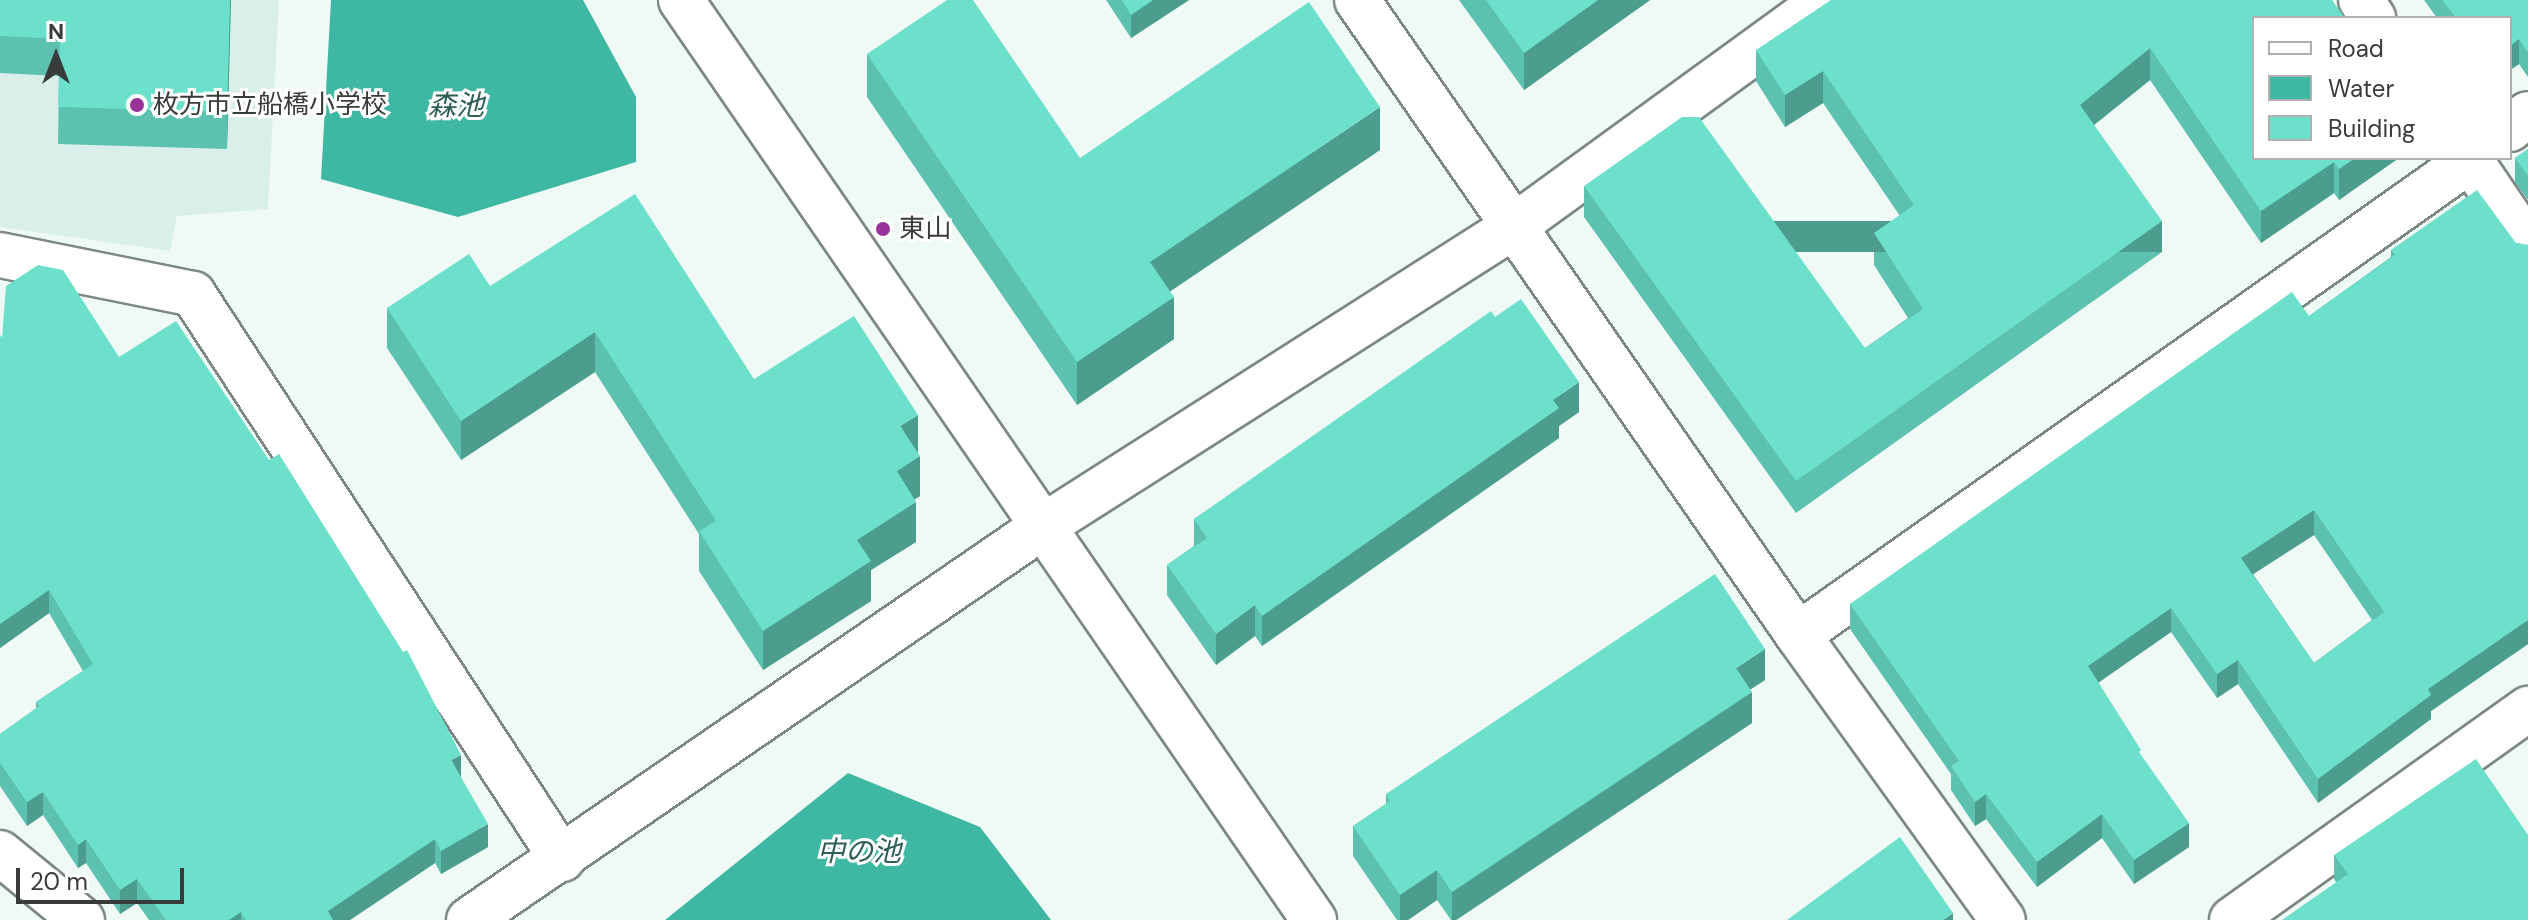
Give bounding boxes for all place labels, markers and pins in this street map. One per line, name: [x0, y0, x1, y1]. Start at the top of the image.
place label: 枚方市立船橋小学校: [153, 89, 387, 121]
marker: 枚方市立船橋小学校: [128, 96, 146, 114]
place label: 東山: [899, 213, 951, 245]
marker: 東山: [874, 220, 892, 238]

